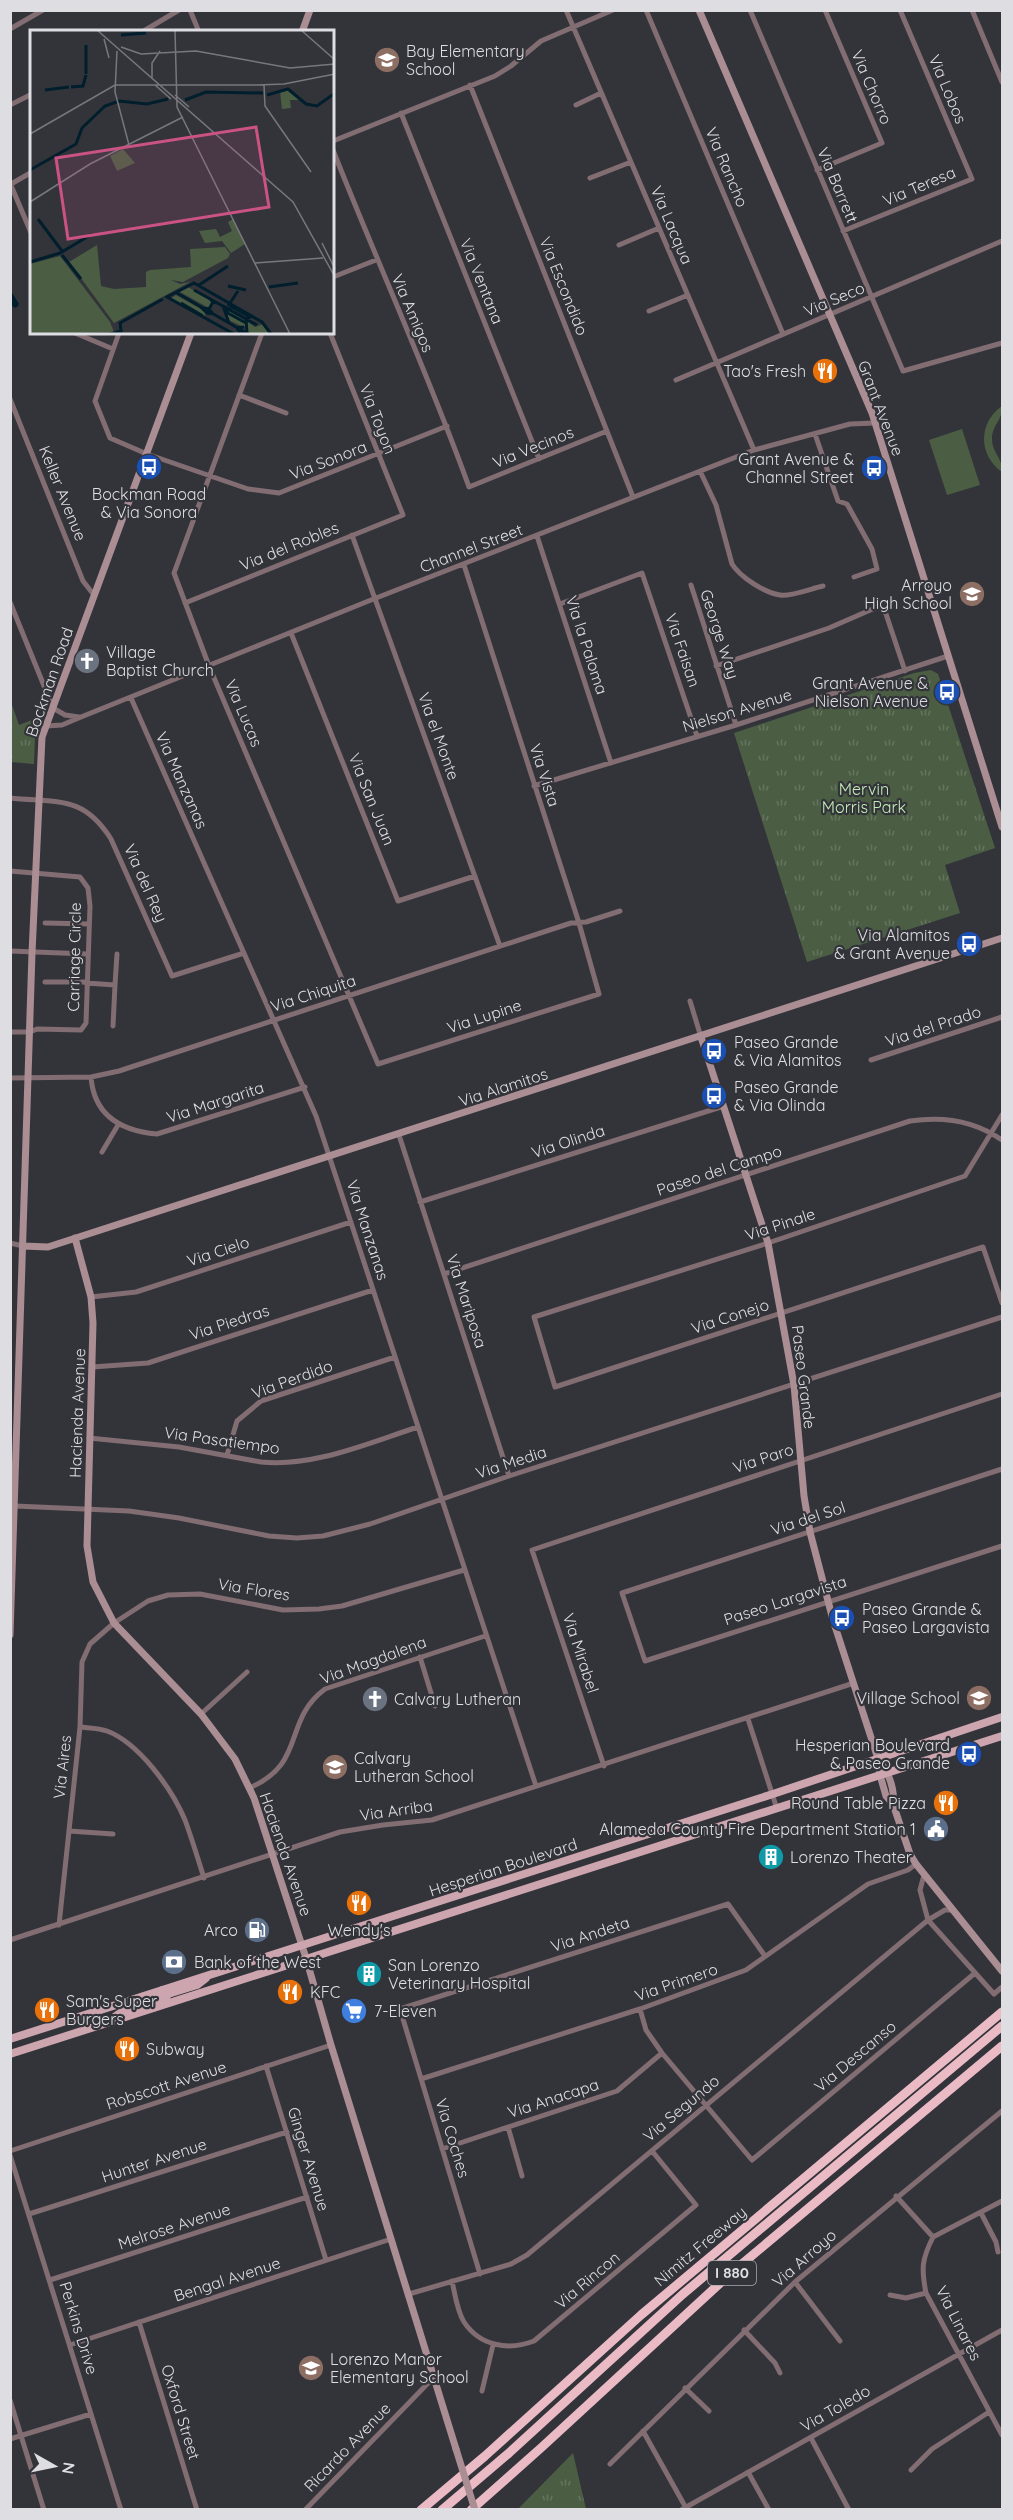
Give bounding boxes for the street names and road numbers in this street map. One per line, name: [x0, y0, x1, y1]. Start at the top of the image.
street label: Via Chorro: [847, 47, 897, 127]
street label: Via Lobos: [924, 51, 972, 127]
street label: Via Rancho: [701, 124, 753, 210]
street label: Via Barrett: [813, 144, 863, 226]
street label: Via Teresa: [880, 162, 958, 210]
street label: Via Lacqua: [647, 183, 697, 267]
street label: Via Escondido: [535, 234, 593, 338]
street label: Via Ventana: [456, 235, 508, 327]
street label: Via Amigos: [388, 271, 438, 355]
street label: Via Seco: [801, 277, 867, 321]
street label: Grant Avenue: [854, 357, 908, 459]
street label: Via Toyon: [355, 381, 401, 457]
street label: Via Vecinos: [490, 422, 576, 472]
street label: Via Sonora: [286, 436, 370, 484]
street label: Keller Avenue: [35, 442, 91, 544]
street label: Via del Robles: [237, 517, 341, 575]
street label: Channel Street: [417, 519, 525, 577]
street label: George Way: [696, 587, 744, 681]
street label: Via la Paloma: [562, 593, 612, 697]
street label: Via Faisan: [661, 611, 705, 689]
street label: Bockman Road: [21, 625, 77, 739]
street label: Via Lucas: [221, 676, 267, 750]
street label: Nielson Avenue: [680, 684, 794, 736]
street label: Via el Monte: [414, 689, 464, 783]
street label: Via Manzanas: [152, 728, 212, 832]
street label: Via Vista: [525, 741, 565, 809]
street label: Via San Juan: [344, 750, 400, 848]
street label: Via del Rey: [120, 841, 172, 925]
street label: Carriage Circle: [63, 902, 85, 1012]
street label: Via Chiquita: [268, 970, 358, 1016]
street label: Via Lupine: [444, 995, 524, 1037]
street label: Via del Prado: [883, 1001, 983, 1051]
street label: Via Alamitos: [456, 1063, 550, 1111]
street label: Via Margarita: [164, 1077, 266, 1127]
street label: Via Olinda: [529, 1120, 607, 1162]
street label: Paseo del Campo: [654, 1140, 784, 1200]
street label: Via Manzanas: [342, 1177, 394, 1283]
street label: Via Pinale: [742, 1203, 818, 1245]
street label: Via Cielo: [184, 1232, 252, 1270]
street label: Via Mariposa: [442, 1252, 492, 1350]
street label: Via Conejo: [689, 1294, 771, 1338]
street label: Via Piedras: [186, 1300, 272, 1344]
street label: Paseo Grande: [788, 1324, 820, 1430]
street label: Hacienda Avenue: [65, 1348, 89, 1478]
street label: Via Perdido: [249, 1355, 335, 1403]
street label: Via Pasatiempo: [163, 1422, 281, 1458]
street label: Via Paro: [730, 1439, 796, 1477]
street label: Via Media: [473, 1441, 549, 1483]
street label: Via del Sol: [768, 1497, 848, 1539]
street label: Paseo Largavista: [721, 1571, 849, 1629]
street label: Via Flores: [217, 1573, 291, 1605]
street label: Via Mirabel: [559, 1611, 603, 1695]
street label: Via Magdalena: [317, 1632, 429, 1688]
street label: Via Aires: [49, 1734, 75, 1800]
street label: Hacienda Avenue: [255, 1789, 317, 1919]
street label: Via Arriba: [358, 1795, 434, 1825]
street label: Hesperian Boulevard: [426, 1834, 580, 1900]
street label: Via Andeta: [548, 1912, 632, 1956]
street label: Via Primero: [632, 1958, 720, 2006]
street label: Via Descanso: [810, 2016, 900, 2096]
street label: Robscott Avenue: [103, 2056, 229, 2114]
street label: Via Segundo: [639, 2070, 723, 2146]
street label: Via Anacapa: [505, 2074, 601, 2122]
street label: Via Coches: [431, 2096, 475, 2180]
street label: Ginger Avenue: [284, 2105, 334, 2213]
street label: Hunter Avenue: [99, 2134, 209, 2186]
street label: Melrose Avenue: [115, 2198, 233, 2254]
street label: Nimitz Freeway: [650, 2202, 750, 2290]
street label: Via Arroyo: [768, 2225, 840, 2291]
street label: Via Rincon: [550, 2247, 624, 2313]
street label: Bengal Avenue: [171, 2252, 283, 2306]
road number: I 880: [708, 2261, 756, 2285]
street label: Perkins Drive: [55, 2279, 103, 2377]
street label: Via Linares: [932, 2282, 986, 2364]
street label: Oxford Street: [157, 2362, 205, 2462]
street label: Via Toledo: [796, 2380, 874, 2436]
street label: Ricardo Avenue: [299, 2398, 395, 2496]

